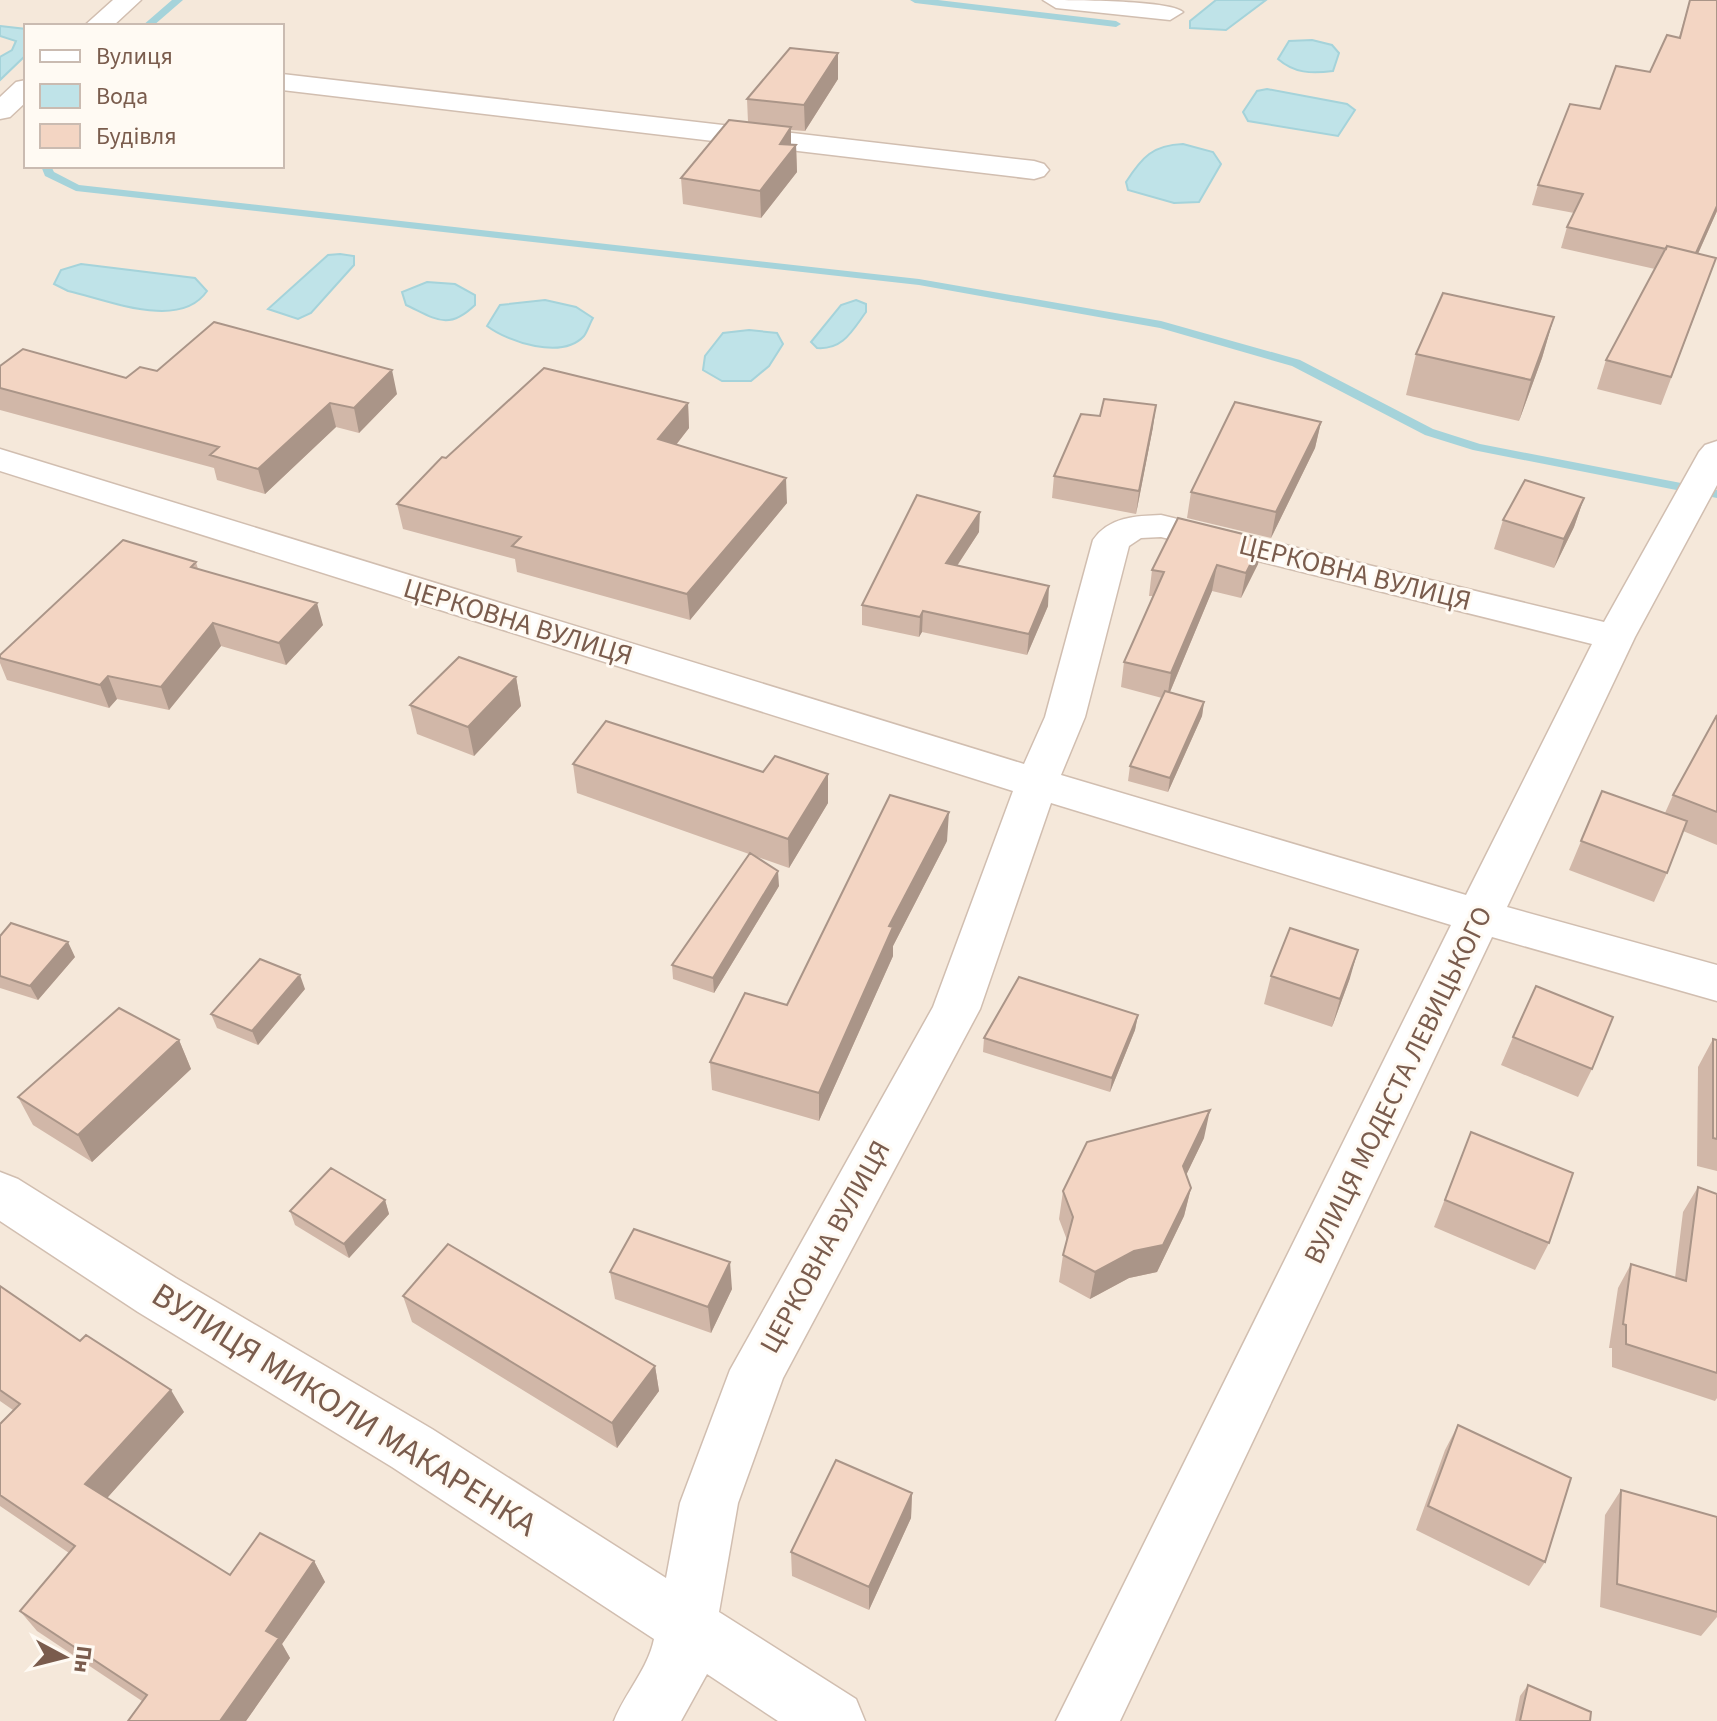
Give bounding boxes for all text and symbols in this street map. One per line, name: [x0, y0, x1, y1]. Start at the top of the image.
legend: [24, 24, 284, 168]
text: Вулиця: [96, 39, 173, 74]
text: Вода: [96, 79, 148, 114]
text: Будівля: [96, 119, 177, 154]
street label: ЦЕРКОВНА ВУЛИЦЯ: [1235, 525, 1475, 621]
street label: ЦЕРКОВНА ВУЛИЦЯ: [398, 568, 638, 676]
street label: ВУЛИЦЯ МОДЕСТА ЛЕВИЦЬКОГО: [1294, 899, 1502, 1271]
street label: ЦЕРКОВНА ВУЛИЦЯ: [750, 1133, 900, 1361]
street label: ВУЛИЦЯ МИКОЛИ МАКАРЕНКА: [142, 1271, 546, 1549]
north arrow: [24, 1617, 104, 1697]
text: Пн: [65, 1644, 100, 1675]

